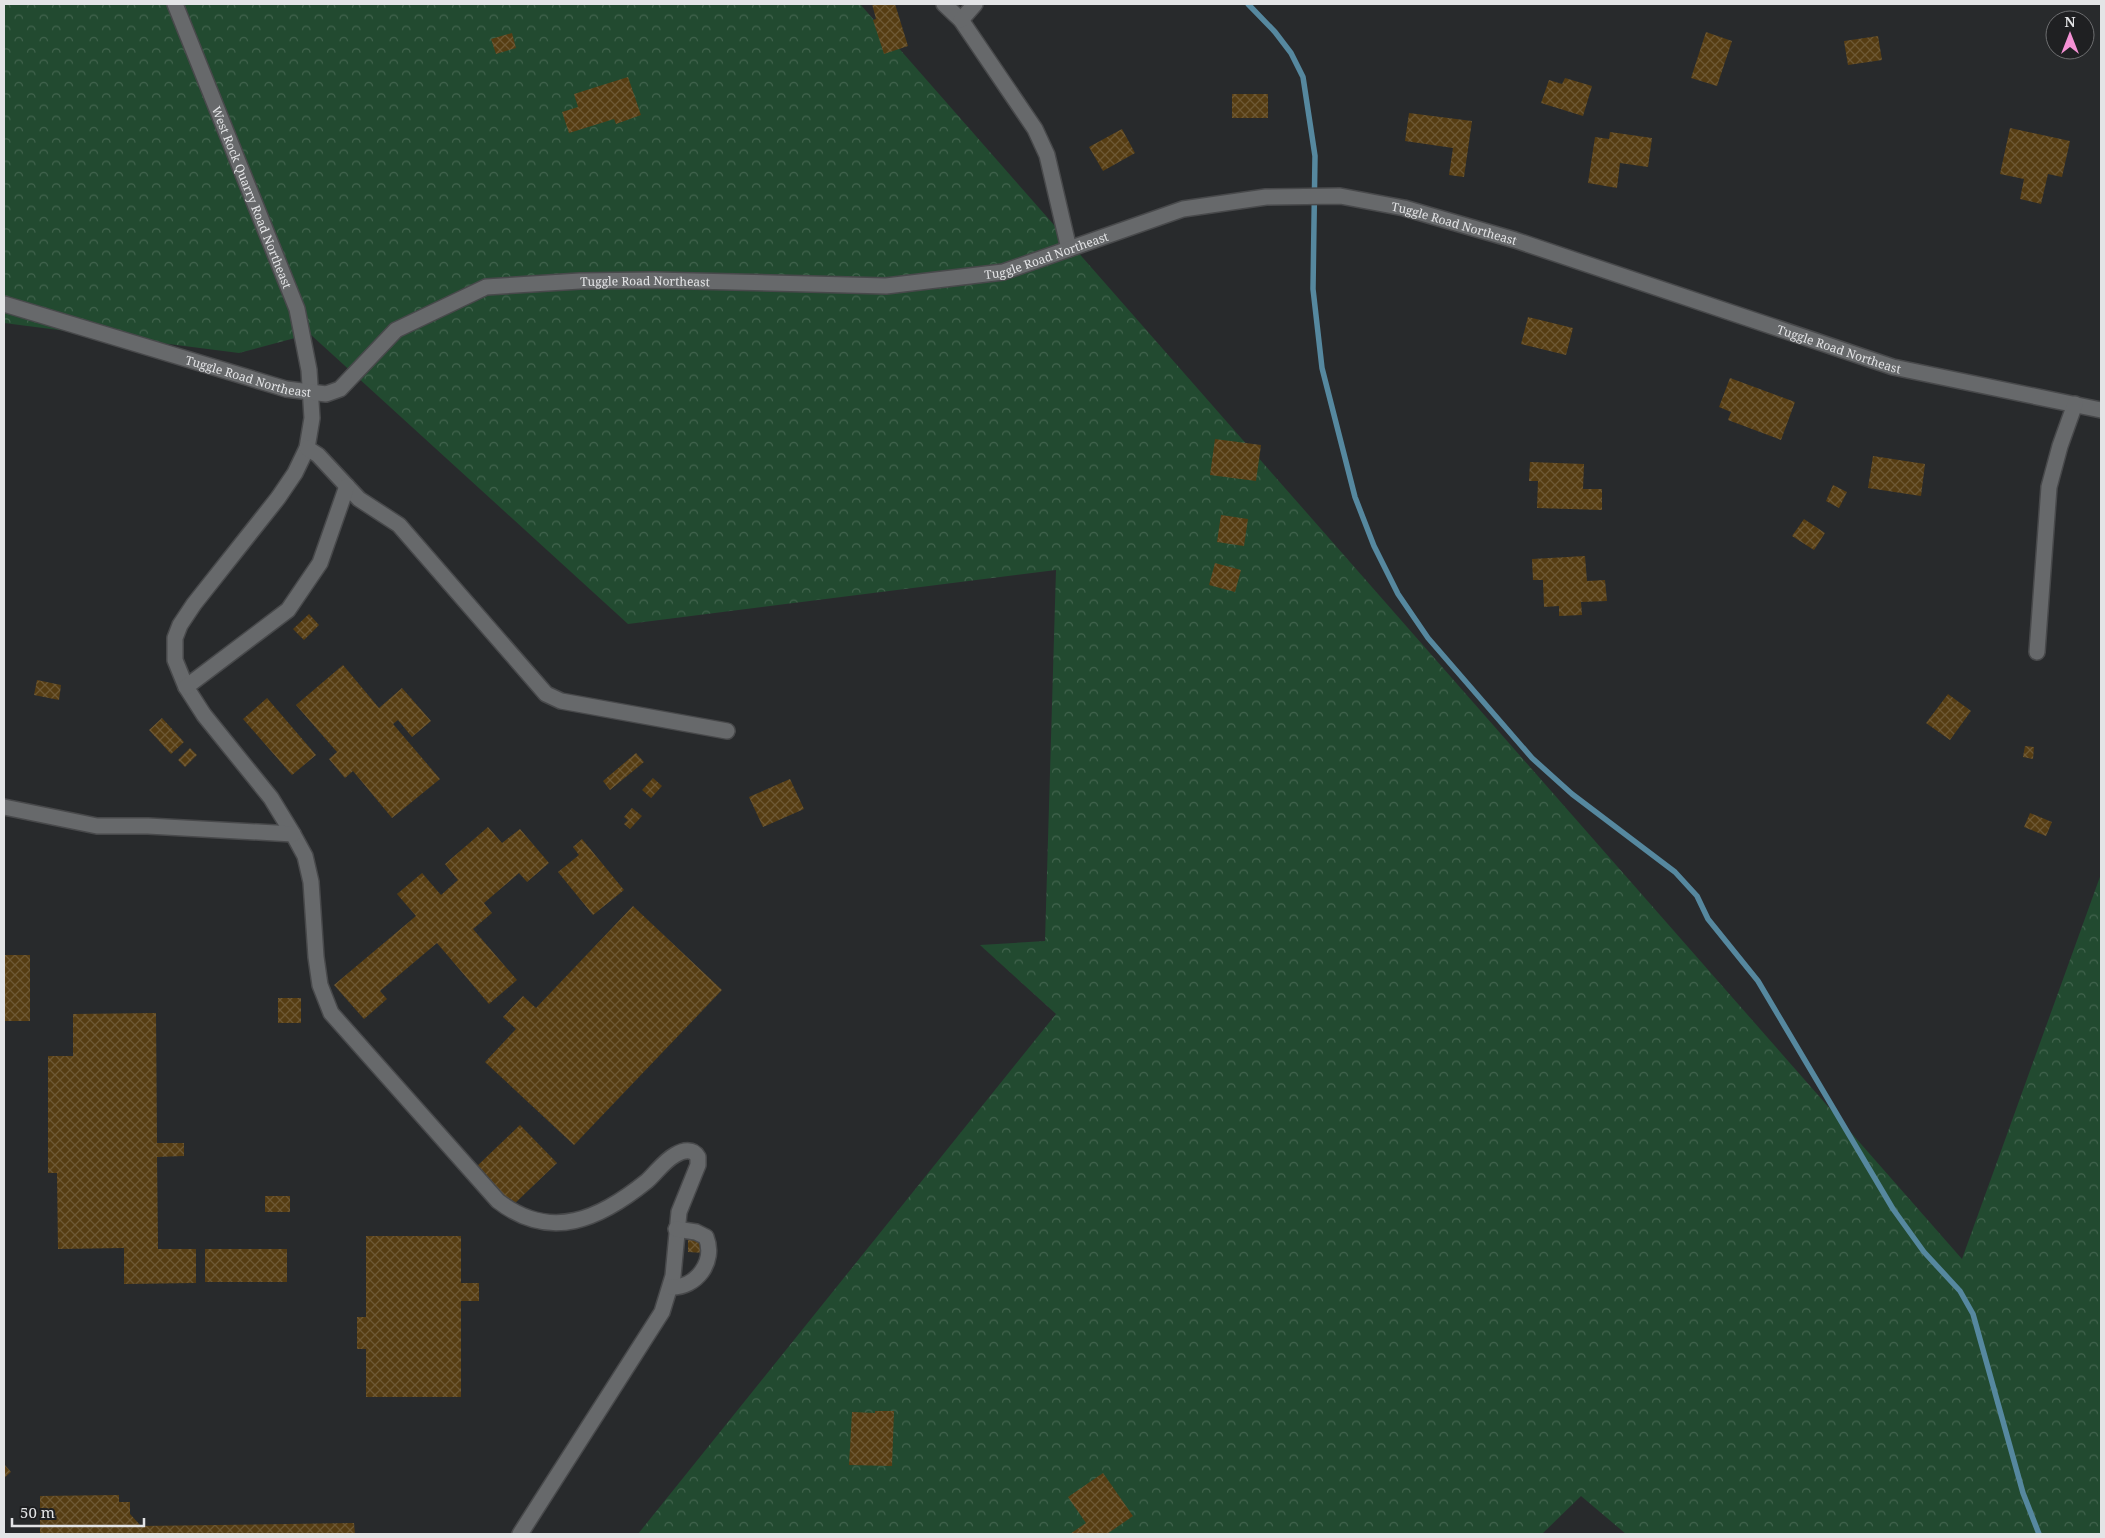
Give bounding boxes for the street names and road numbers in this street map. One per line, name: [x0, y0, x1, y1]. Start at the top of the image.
street label: West Rock Quarry Road Northeast: [208, 103, 296, 291]
street label: Tuggle Road Northeast: [1390, 197, 1519, 249]
street label: Tuggle Road Northeast: [983, 227, 1111, 283]
street label: Tuggle Road Northeast: [580, 271, 710, 290]
street label: Tuggle Road Northeast: [1775, 320, 1903, 377]
street label: Tuggle Road Northeast: [184, 351, 312, 401]

